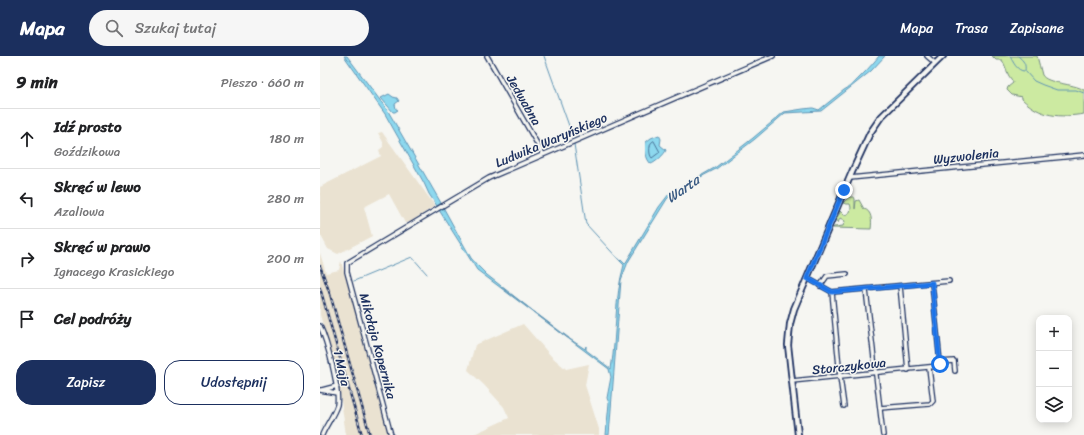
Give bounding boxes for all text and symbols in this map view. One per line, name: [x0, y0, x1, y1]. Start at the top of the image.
search box: [89, 10, 369, 46]
text: Mapa: [20, 12, 65, 45]
text: Szukaj tutaj: [135, 15, 216, 41]
text: Mapa: [900, 16, 933, 41]
text: Trasa: [955, 16, 988, 41]
text: Zapisane: [1010, 16, 1064, 41]
icon: search: [103, 17, 125, 39]
text: 9 min: [16, 67, 58, 97]
street label: Jedwabna: [500, 69, 548, 130]
text: Pieszo · 660 m: [221, 71, 304, 94]
street label: Ludwika Waryńskiego: [491, 106, 611, 174]
text: Idź prosto: [54, 114, 122, 140]
text: 180 m: [269, 127, 304, 150]
icon: ahead: [16, 128, 38, 150]
text: Goździkowa: [54, 140, 120, 163]
street label: Wyzwolenia: [932, 141, 1001, 171]
water label: Warta: [661, 167, 707, 210]
text: Skręć w lewo: [54, 174, 141, 200]
route end: [835, 181, 853, 199]
text: 280 m: [267, 187, 304, 210]
icon: left: [16, 188, 38, 210]
text: Azaliowa: [54, 200, 104, 223]
text: Skręć w prawo: [54, 234, 150, 260]
text: 200 m: [267, 247, 304, 270]
icon: right: [16, 248, 38, 270]
text: Ignacego Krasickiego: [54, 260, 174, 283]
street label: Mikołaja Kopernika: [353, 290, 403, 402]
text: Cel podróży: [54, 306, 131, 332]
icon: arrive: [16, 308, 38, 330]
map controls: [1036, 315, 1072, 423]
button: +: [1036, 315, 1072, 351]
street label: 1 Maja: [327, 347, 357, 389]
street label: Storczykowa: [811, 351, 888, 381]
button: −: [1036, 351, 1072, 387]
route start: [931, 355, 949, 373]
button: Zapisz: [16, 360, 156, 405]
button: Udostępnij: [164, 360, 304, 405]
button: layers: [1036, 387, 1072, 423]

